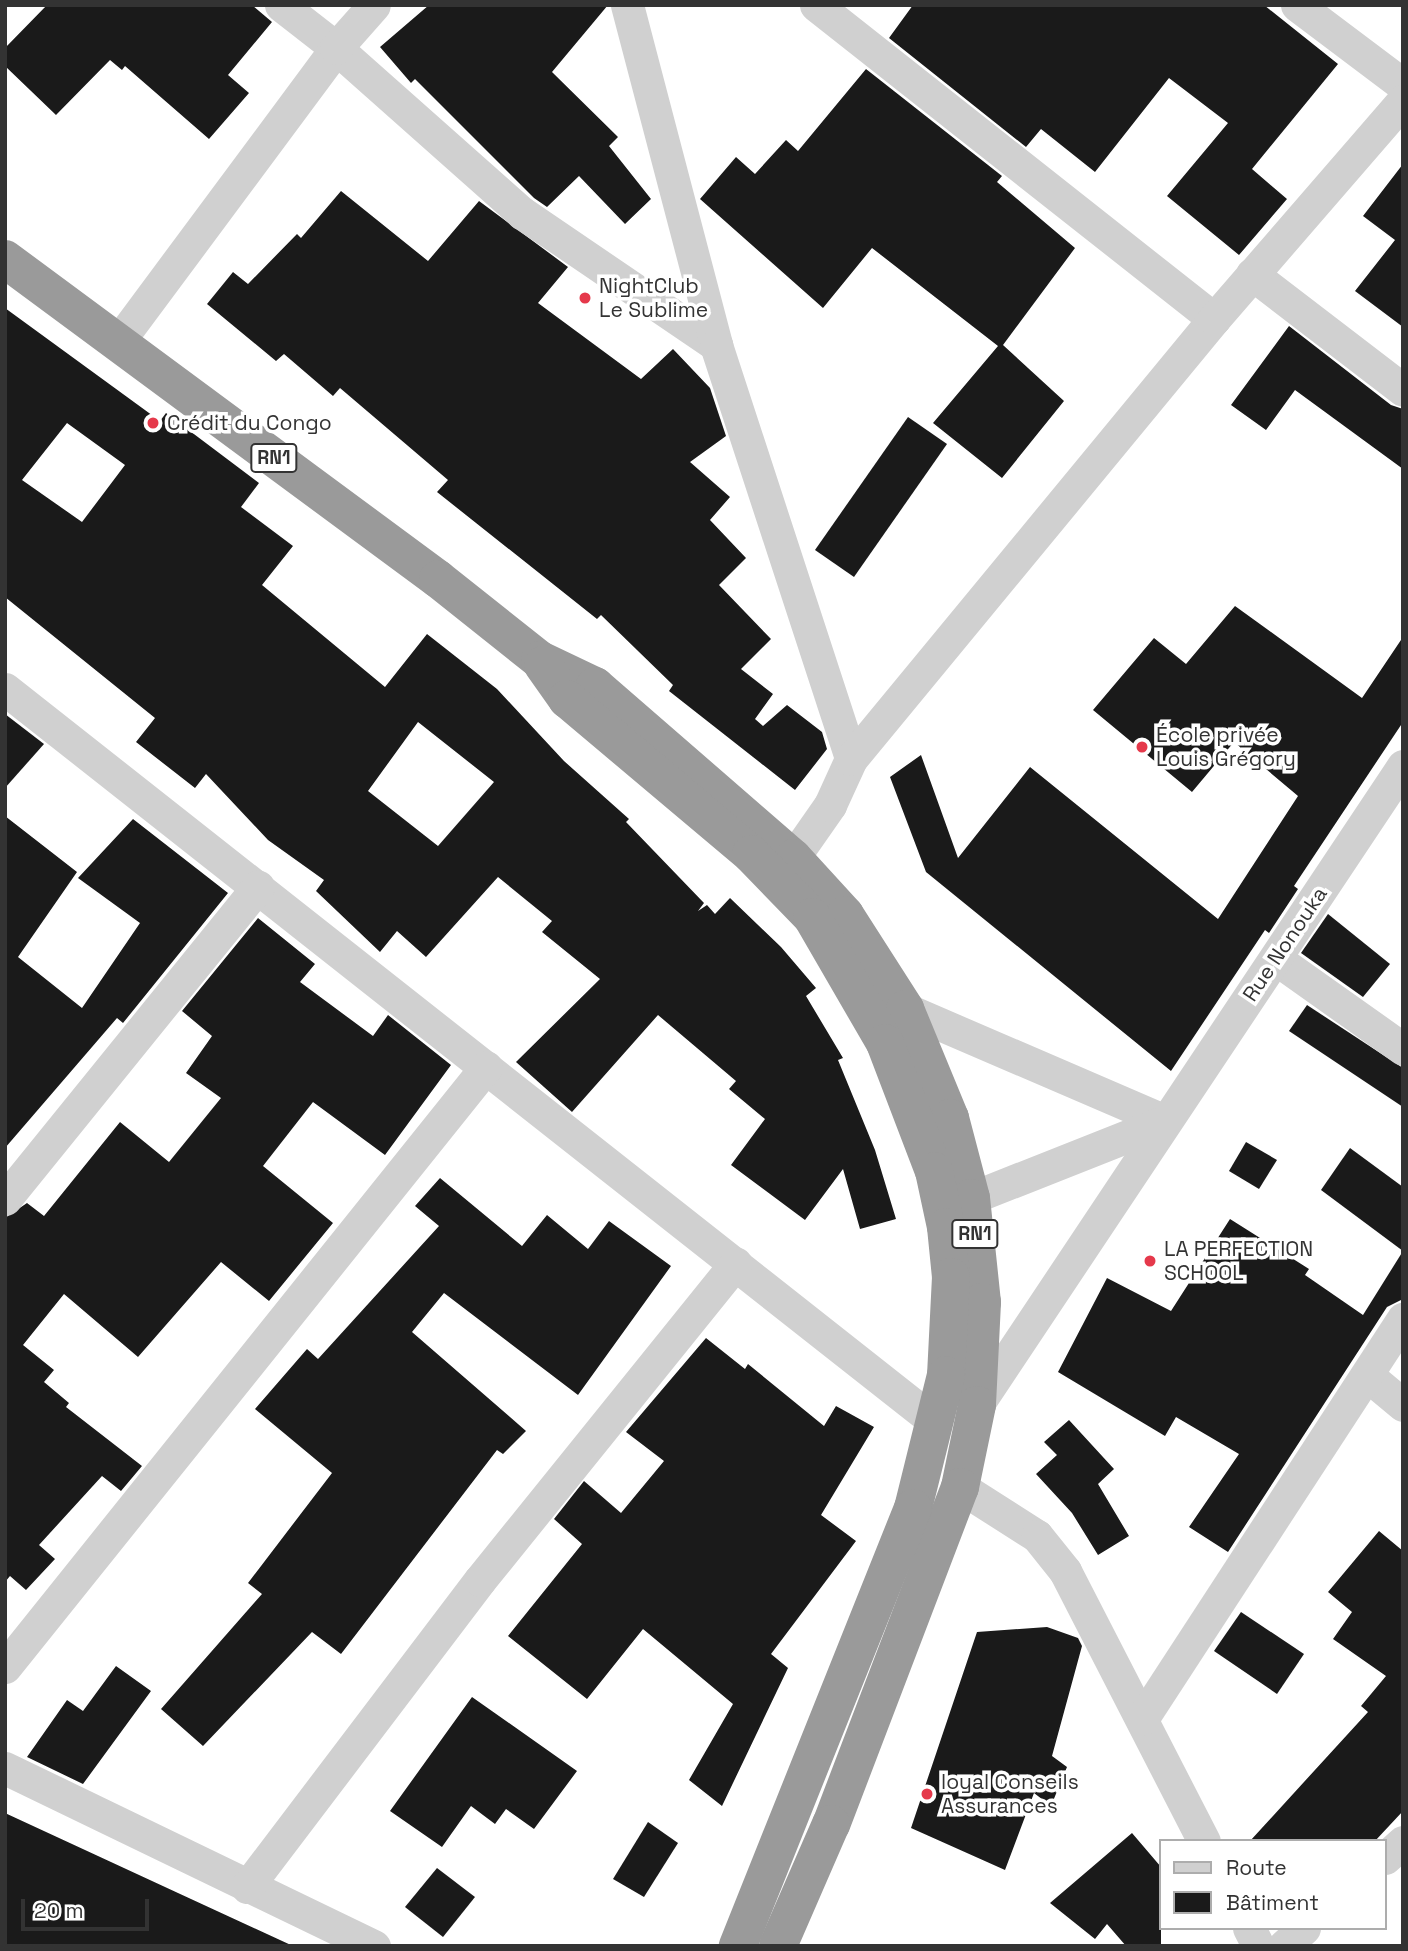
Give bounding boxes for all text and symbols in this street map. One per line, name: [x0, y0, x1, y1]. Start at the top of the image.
place label: NightClub Le Sublime: [599, 273, 708, 323]
marker: NightClub Le Sublime: [577, 290, 593, 306]
place label: Crédit du Congo: [167, 410, 332, 436]
marker: Crédit du Congo: [145, 415, 161, 431]
road number: RN1: [250, 442, 298, 474]
place label: École privée Louis Grégory: [1156, 722, 1296, 772]
marker: École privée Louis Grégory: [1134, 739, 1150, 755]
street label: Rue Nonouka: [1237, 882, 1333, 1006]
road number: RN1: [950, 1218, 1000, 1250]
place label: LA PERFECTION SCHOOL: [1164, 1236, 1314, 1286]
marker: LA PERFECTION SCHOOL: [1142, 1253, 1158, 1269]
place label: loyal Conseils Assurances: [941, 1769, 1079, 1819]
marker: loyal Conseils Assurances: [919, 1786, 935, 1802]
legend: [1160, 1839, 1387, 1930]
text: Route: [1226, 1854, 1287, 1881]
scale bar: [24, 1884, 152, 1928]
text: Bâtiment: [1226, 1889, 1319, 1916]
text: 20 m: [34, 1897, 84, 1924]

